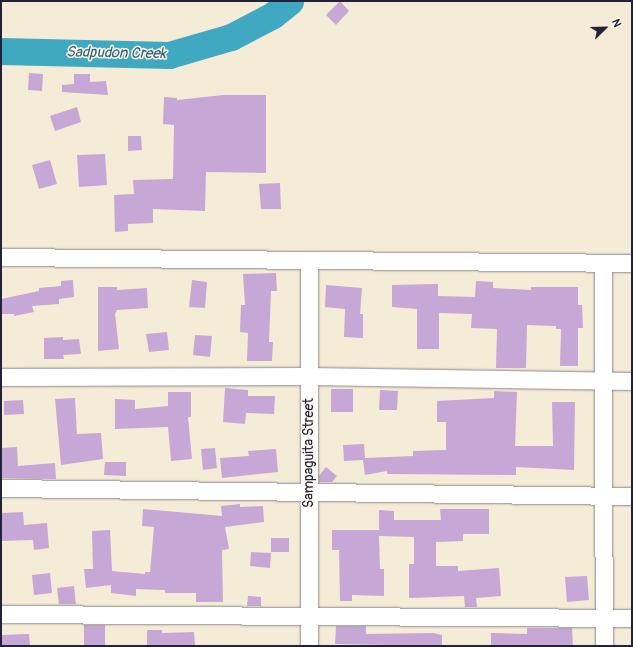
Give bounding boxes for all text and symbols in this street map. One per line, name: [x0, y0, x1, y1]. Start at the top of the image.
north arrow: [585, 8, 625, 48]
text: N: [609, 17, 624, 29]
water label: Sadpudon Creek: [66, 43, 166, 63]
street label: Sampaguita Street: [301, 398, 317, 508]

